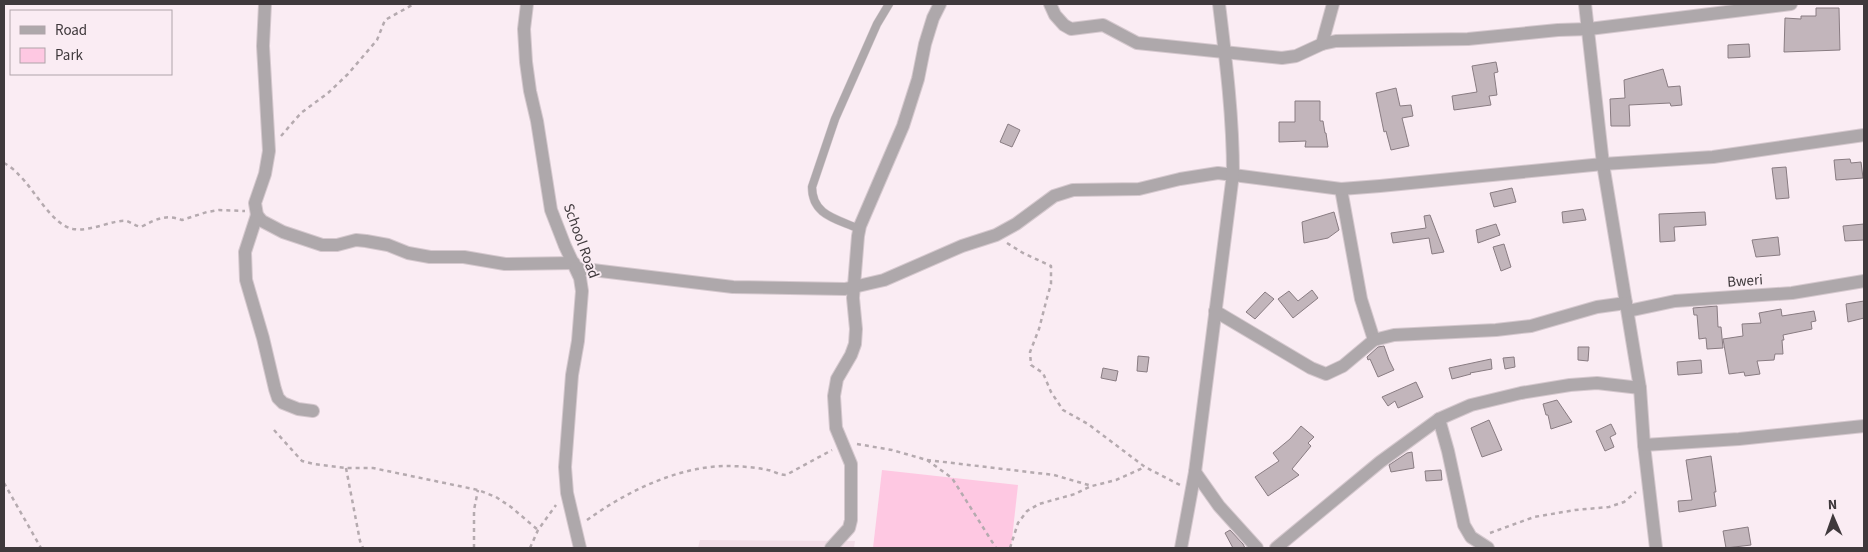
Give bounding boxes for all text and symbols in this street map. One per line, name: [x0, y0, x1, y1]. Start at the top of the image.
legend: [10, 10, 172, 75]
text: Road: [55, 20, 87, 41]
text: Park: [55, 45, 84, 66]
street label: School Road: [558, 201, 604, 281]
street label: Bweri: [1726, 269, 1764, 293]
north arrow: [1808, 492, 1858, 542]
text: N: [1828, 495, 1838, 515]

